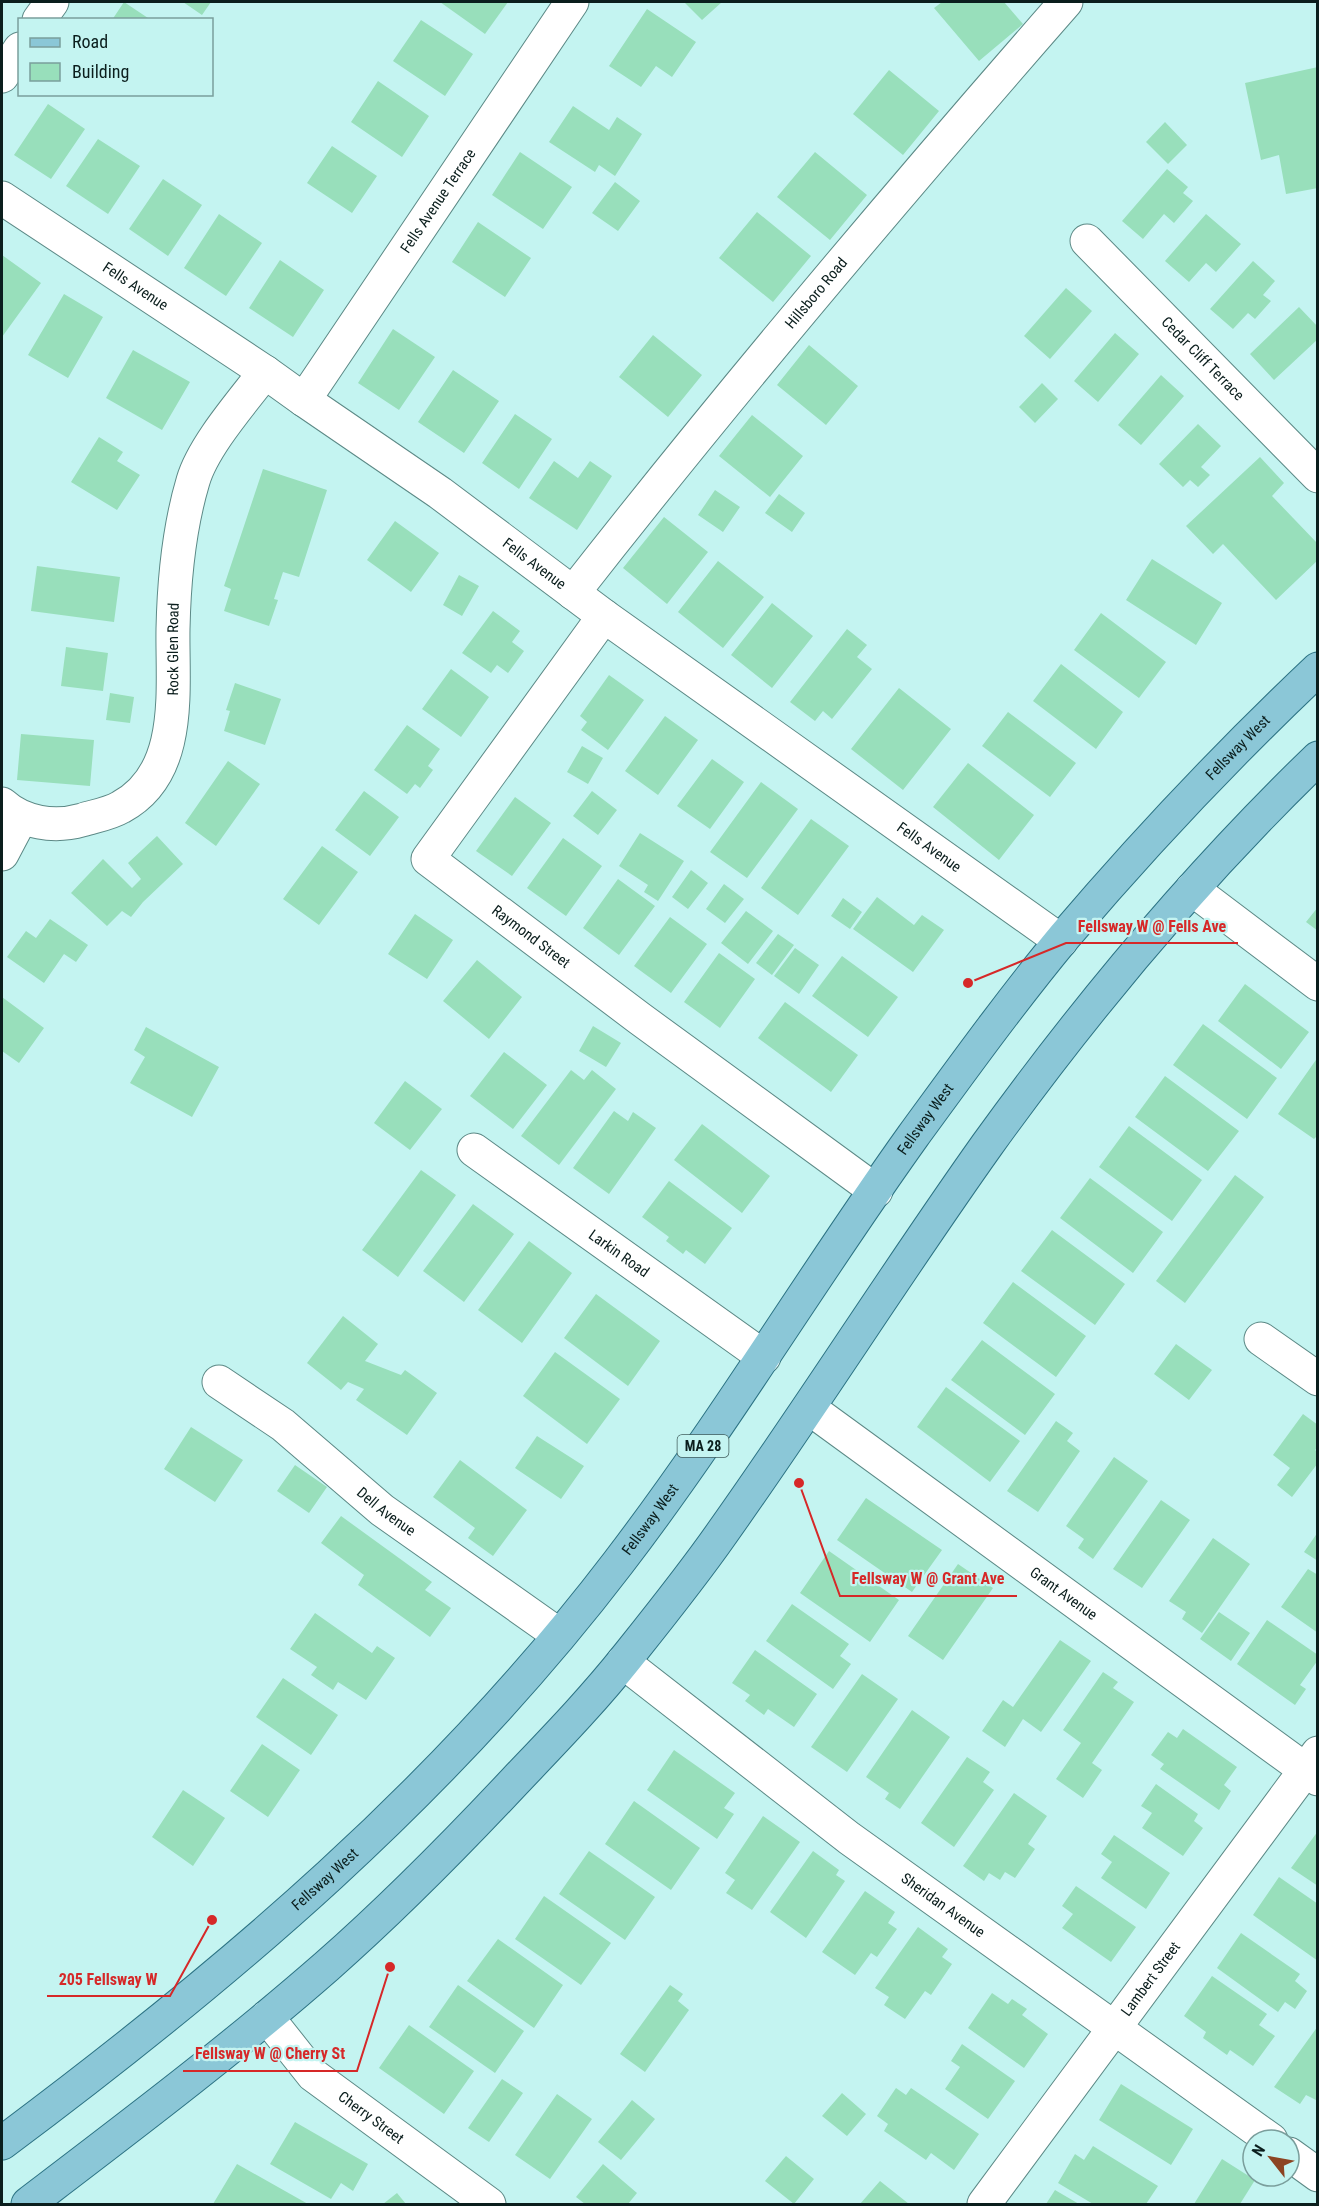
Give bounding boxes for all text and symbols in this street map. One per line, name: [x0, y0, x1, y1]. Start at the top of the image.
legend: [18, 18, 213, 96]
text: Road: [72, 31, 108, 52]
text: Building: [72, 61, 129, 82]
street label: Fells Avenue Terrace: [397, 145, 480, 256]
street label: Hillsboro Road: [781, 254, 851, 332]
street label: Fells Avenue: [99, 258, 171, 314]
street label: Cedar Cliff Terrace: [1158, 313, 1248, 404]
street label: Fells Avenue: [499, 534, 570, 593]
street label: Rock Glen Road: [164, 602, 183, 696]
street label: Fellsway West: [1202, 711, 1274, 784]
street label: Fells Avenue: [893, 818, 965, 876]
street label: Raymond Street: [488, 901, 574, 972]
callout: Fellsway W @ Fells Ave: [1066, 909, 1238, 943]
text: Fellsway W @ Fells Ave: [1078, 917, 1227, 936]
street label: Fellsway West: [894, 1080, 957, 1158]
street label: Larkin Road: [585, 1226, 653, 1281]
road number: MA 28: [678, 1435, 728, 1457]
street label: Fellsway West: [618, 1480, 682, 1559]
street label: Dell Avenue: [353, 1484, 419, 1540]
callout: Fellsway W @ Grant Ave: [840, 1562, 1017, 1596]
street label: Grant Avenue: [1026, 1563, 1101, 1624]
text: Fellsway W @ Grant Ave: [852, 1569, 1005, 1588]
street label: Fellsway West: [288, 1844, 362, 1914]
street label: Sheridan Avenue: [898, 1869, 988, 1941]
street label: Lambert Street: [1117, 1938, 1184, 2020]
callout: 205 Fellsway W: [47, 1962, 170, 1996]
text: 205 Fellsway W: [59, 1970, 157, 1989]
callout: Fellsway W @ Cherry St: [183, 2037, 357, 2071]
text: Fellsway W @ Cherry St: [195, 2044, 345, 2063]
street label: Cherry Street: [335, 2088, 407, 2148]
north arrow: [1241, 2128, 1301, 2188]
text: N: [1248, 2141, 1269, 2160]

